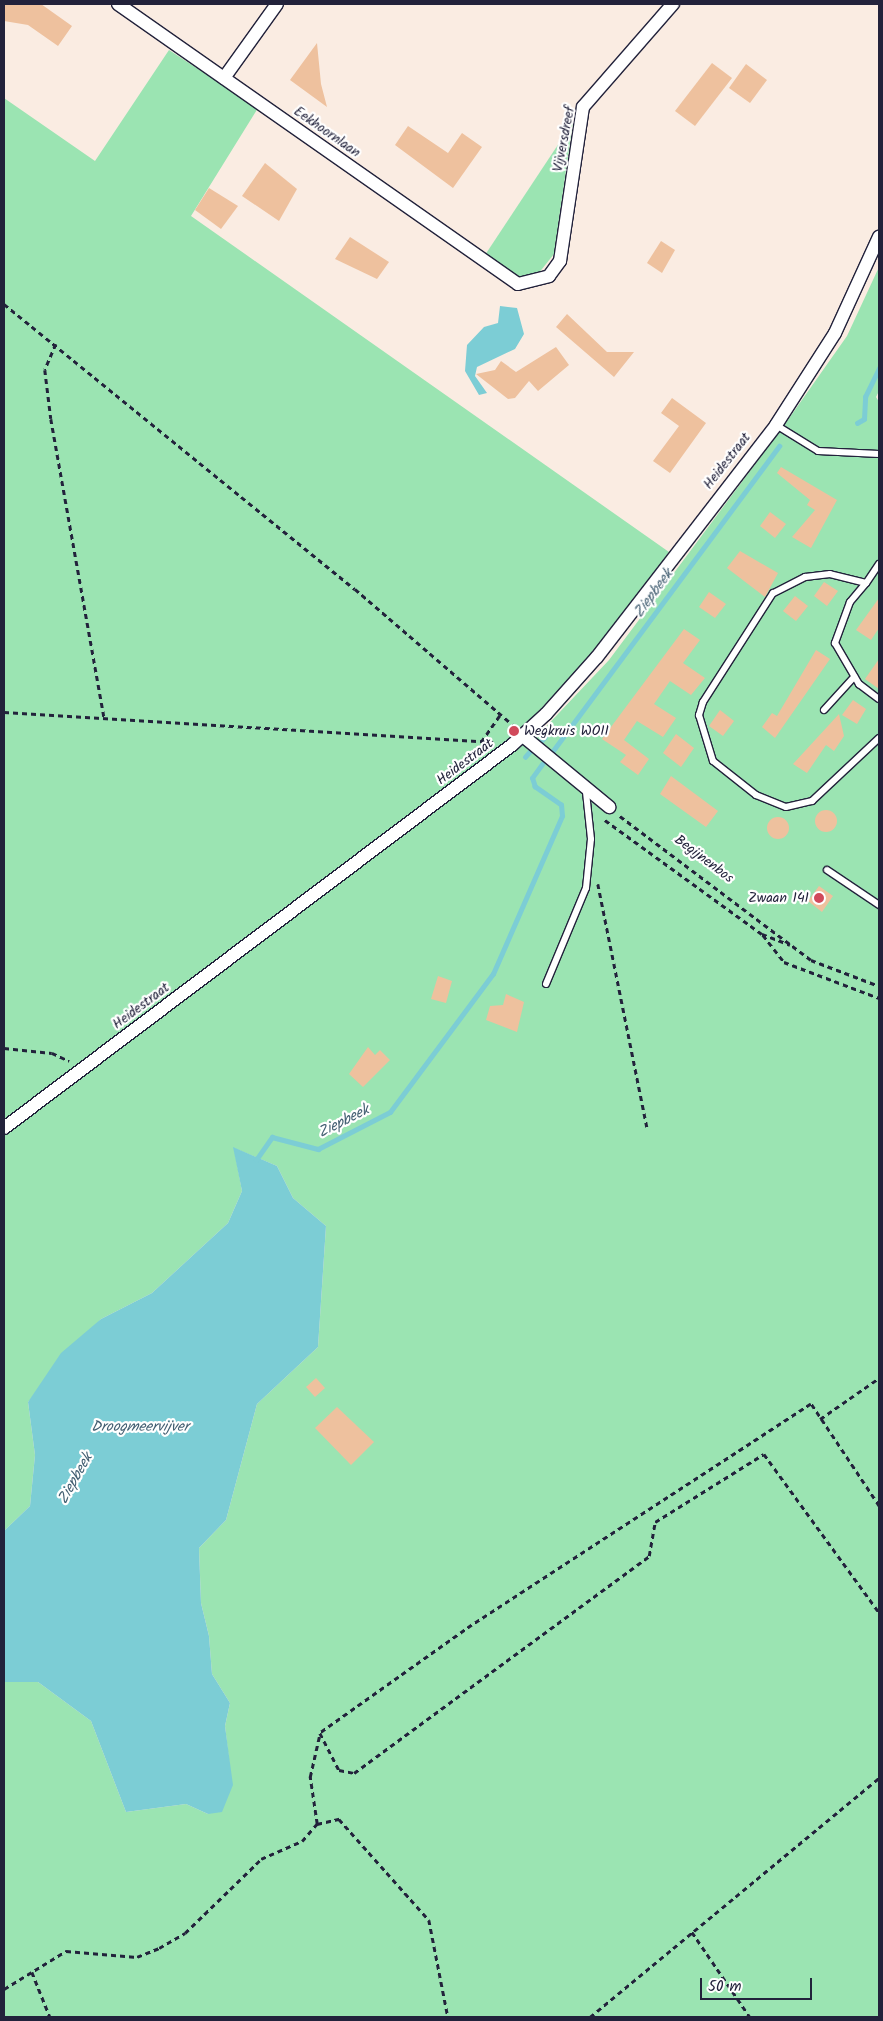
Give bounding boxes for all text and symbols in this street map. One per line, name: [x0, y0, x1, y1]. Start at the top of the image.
street label: Eekhoornlaan: [290, 103, 364, 161]
street label: Vijversdreef: [549, 105, 579, 173]
street label: Heidestraat: [700, 429, 754, 493]
water label: Ziepbeek: [630, 566, 678, 622]
place label: Wegkruis WOII: [524, 723, 609, 739]
marker: Wegkruis WOII: [508, 725, 520, 737]
street label: Heidestraat: [433, 735, 497, 789]
street label: Begijnenbos: [671, 831, 737, 887]
place label: Zwaan 141: [748, 890, 809, 906]
marker: Zwaan 141: [813, 892, 825, 904]
street label: Heidestraat: [109, 979, 173, 1033]
water label: Ziepbeek: [315, 1101, 373, 1143]
water label: Droogmeervijver: [91, 1419, 189, 1437]
water label: Ziepbeek: [55, 1450, 97, 1508]
scale bar: [703, 1968, 816, 2000]
text: 50 m: [708, 1975, 742, 1999]

